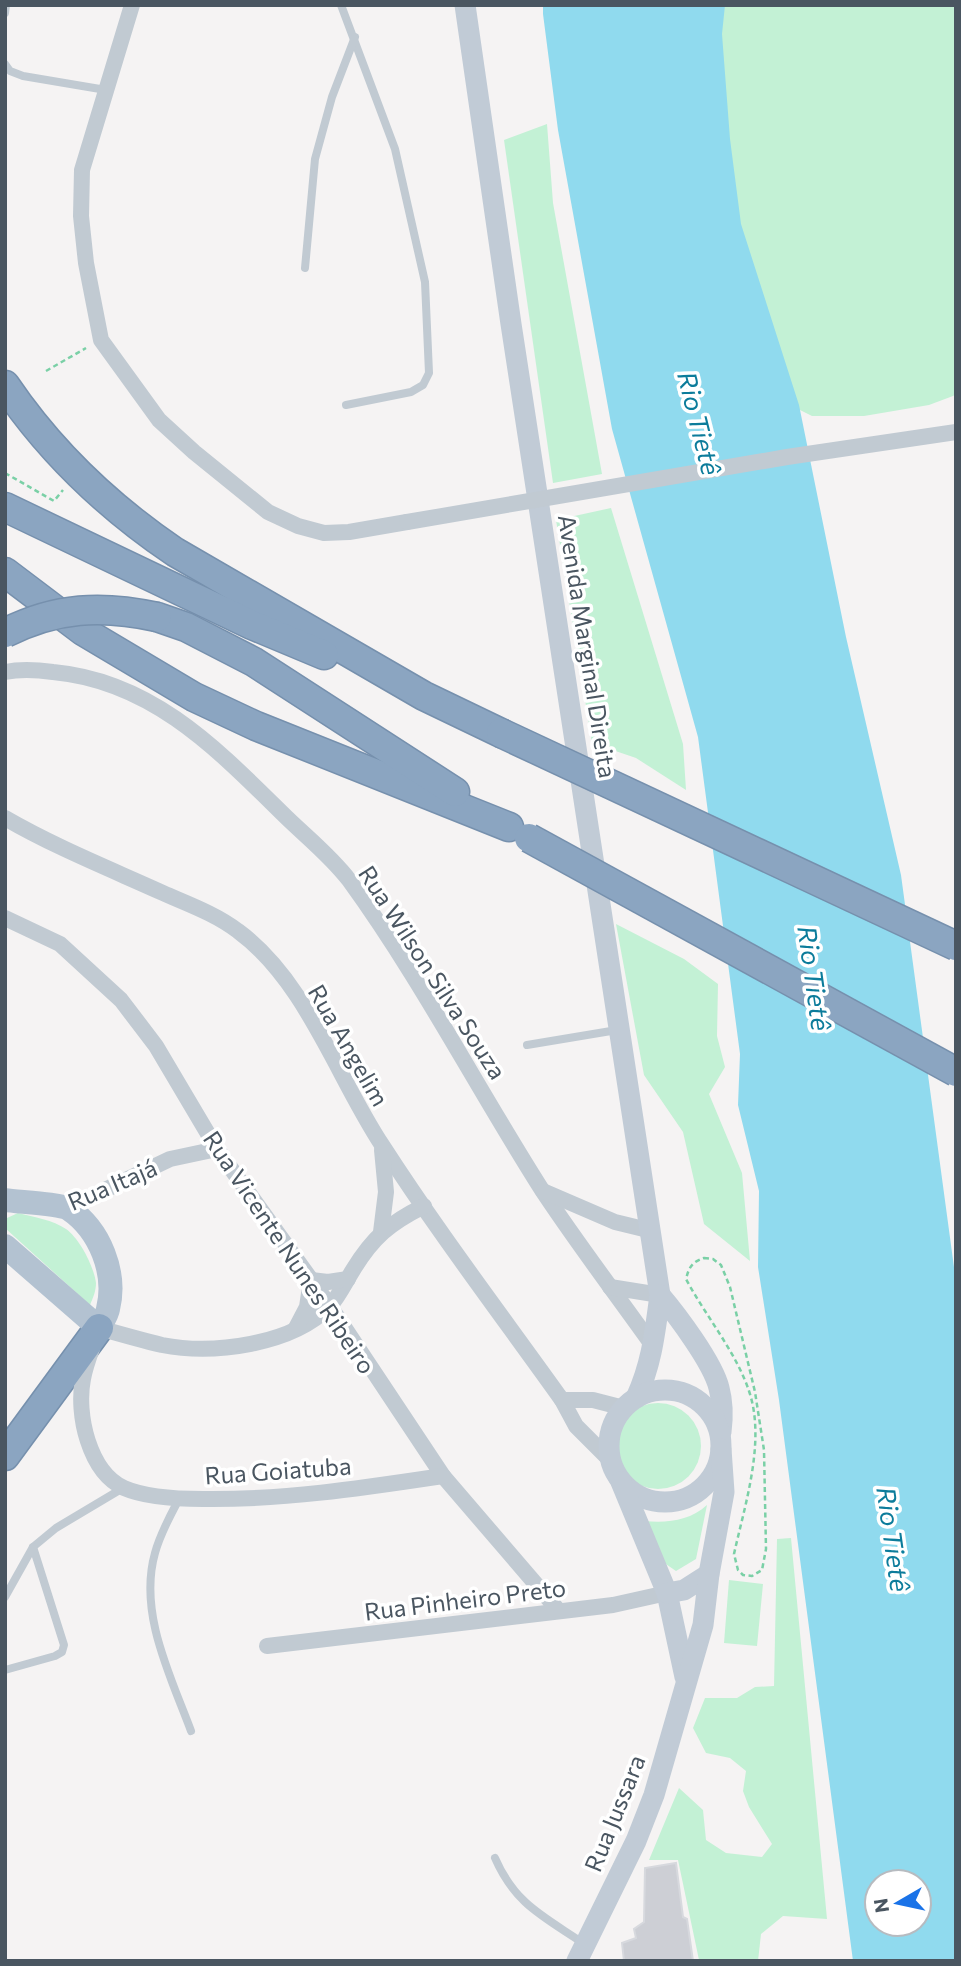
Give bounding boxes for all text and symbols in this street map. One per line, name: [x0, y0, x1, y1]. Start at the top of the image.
water label: Rio Tietê: [672, 368, 728, 478]
street label: Avenida Marginal Direita: [553, 512, 623, 780]
street label: Rua Wilson Silva Souza: [353, 860, 513, 1084]
water label: Rio Tietê: [792, 924, 838, 1033]
street label: Rua Angelim: [303, 979, 395, 1111]
street label: Rua Vicente Nunes Ribeiro: [198, 1125, 382, 1379]
street label: Rua Itajá: [63, 1152, 161, 1216]
street label: Rua Goiatuba: [204, 1450, 352, 1490]
water label: Rio Tietê: [871, 1485, 917, 1594]
street label: Rua Pinheiro Preto: [363, 1572, 567, 1626]
street label: Rua Jussara: [577, 1750, 651, 1876]
north arrow: [863, 1868, 933, 1938]
text: N: [868, 1897, 893, 1915]

